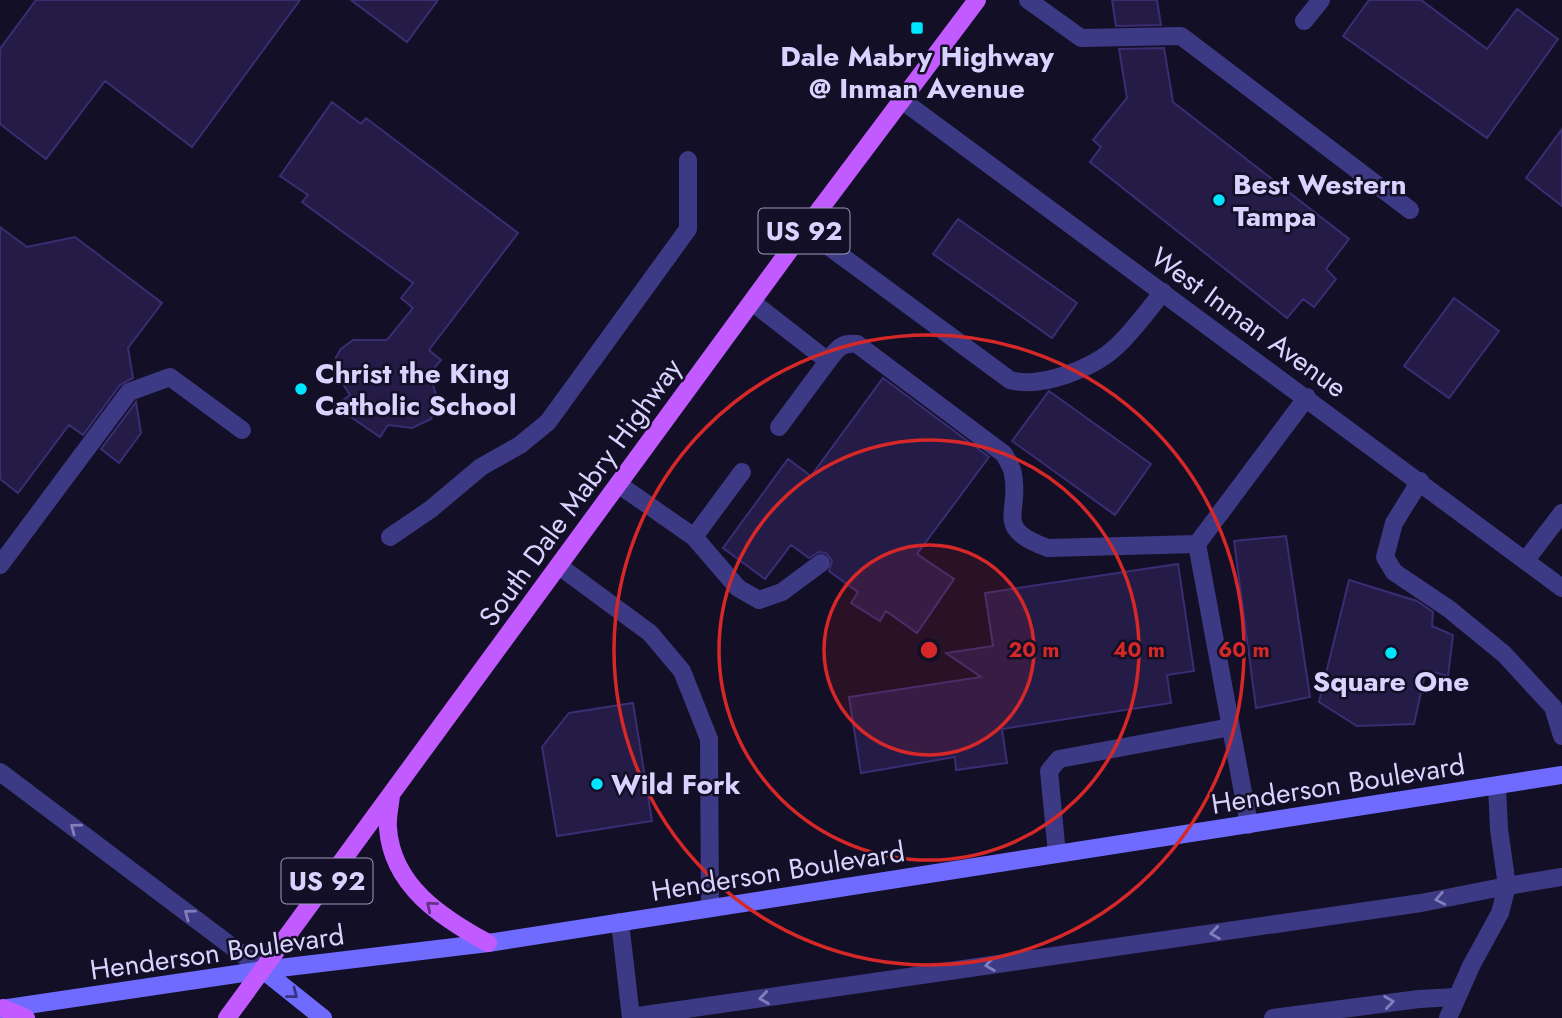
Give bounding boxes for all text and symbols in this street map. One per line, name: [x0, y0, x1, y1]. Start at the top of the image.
marker: Dale Mabry Highway @ Inman Avenue: [909, 20, 925, 36]
place label: Dale Mabry Highway @ Inman Avenue: [780, 36, 1054, 109]
place label: Best Western Tampa: [1233, 164, 1407, 237]
marker: Best Western Tampa: [1211, 192, 1227, 208]
road number: US 92: [758, 208, 850, 254]
street label: West Inman Avenue: [1142, 237, 1355, 408]
street label: South Dale Mabry Highway: [469, 349, 692, 635]
place label: Christ the King Catholic School: [315, 353, 516, 426]
marker: Christ the King Catholic School: [293, 381, 309, 397]
text: 20 m: [1008, 635, 1060, 665]
text: 40 m: [1113, 635, 1165, 665]
text: 60 m: [1218, 635, 1270, 665]
centre of rings: [917, 638, 941, 662]
marker: Square One: [1383, 645, 1399, 661]
place label: Square One: [1313, 661, 1469, 702]
street label: Henderson Boulevard: [1208, 744, 1468, 825]
place label: Wild Fork: [611, 764, 741, 805]
marker: Wild Fork: [589, 776, 605, 792]
one-way arrow: [70, 823, 83, 836]
street label: Henderson Boulevard: [648, 831, 908, 912]
road number: US 92: [282, 859, 372, 904]
one-way arrow: [1434, 891, 1446, 906]
one-way arrow: [426, 902, 439, 914]
one-way arrow: [184, 910, 197, 923]
street label: Henderson Boulevard: [87, 914, 347, 991]
one-way arrow: [1209, 925, 1221, 940]
one-way arrow: [984, 957, 995, 972]
one-way arrow: [286, 986, 298, 999]
one-way arrow: [759, 990, 770, 1005]
one-way arrow: [1383, 995, 1395, 1010]

